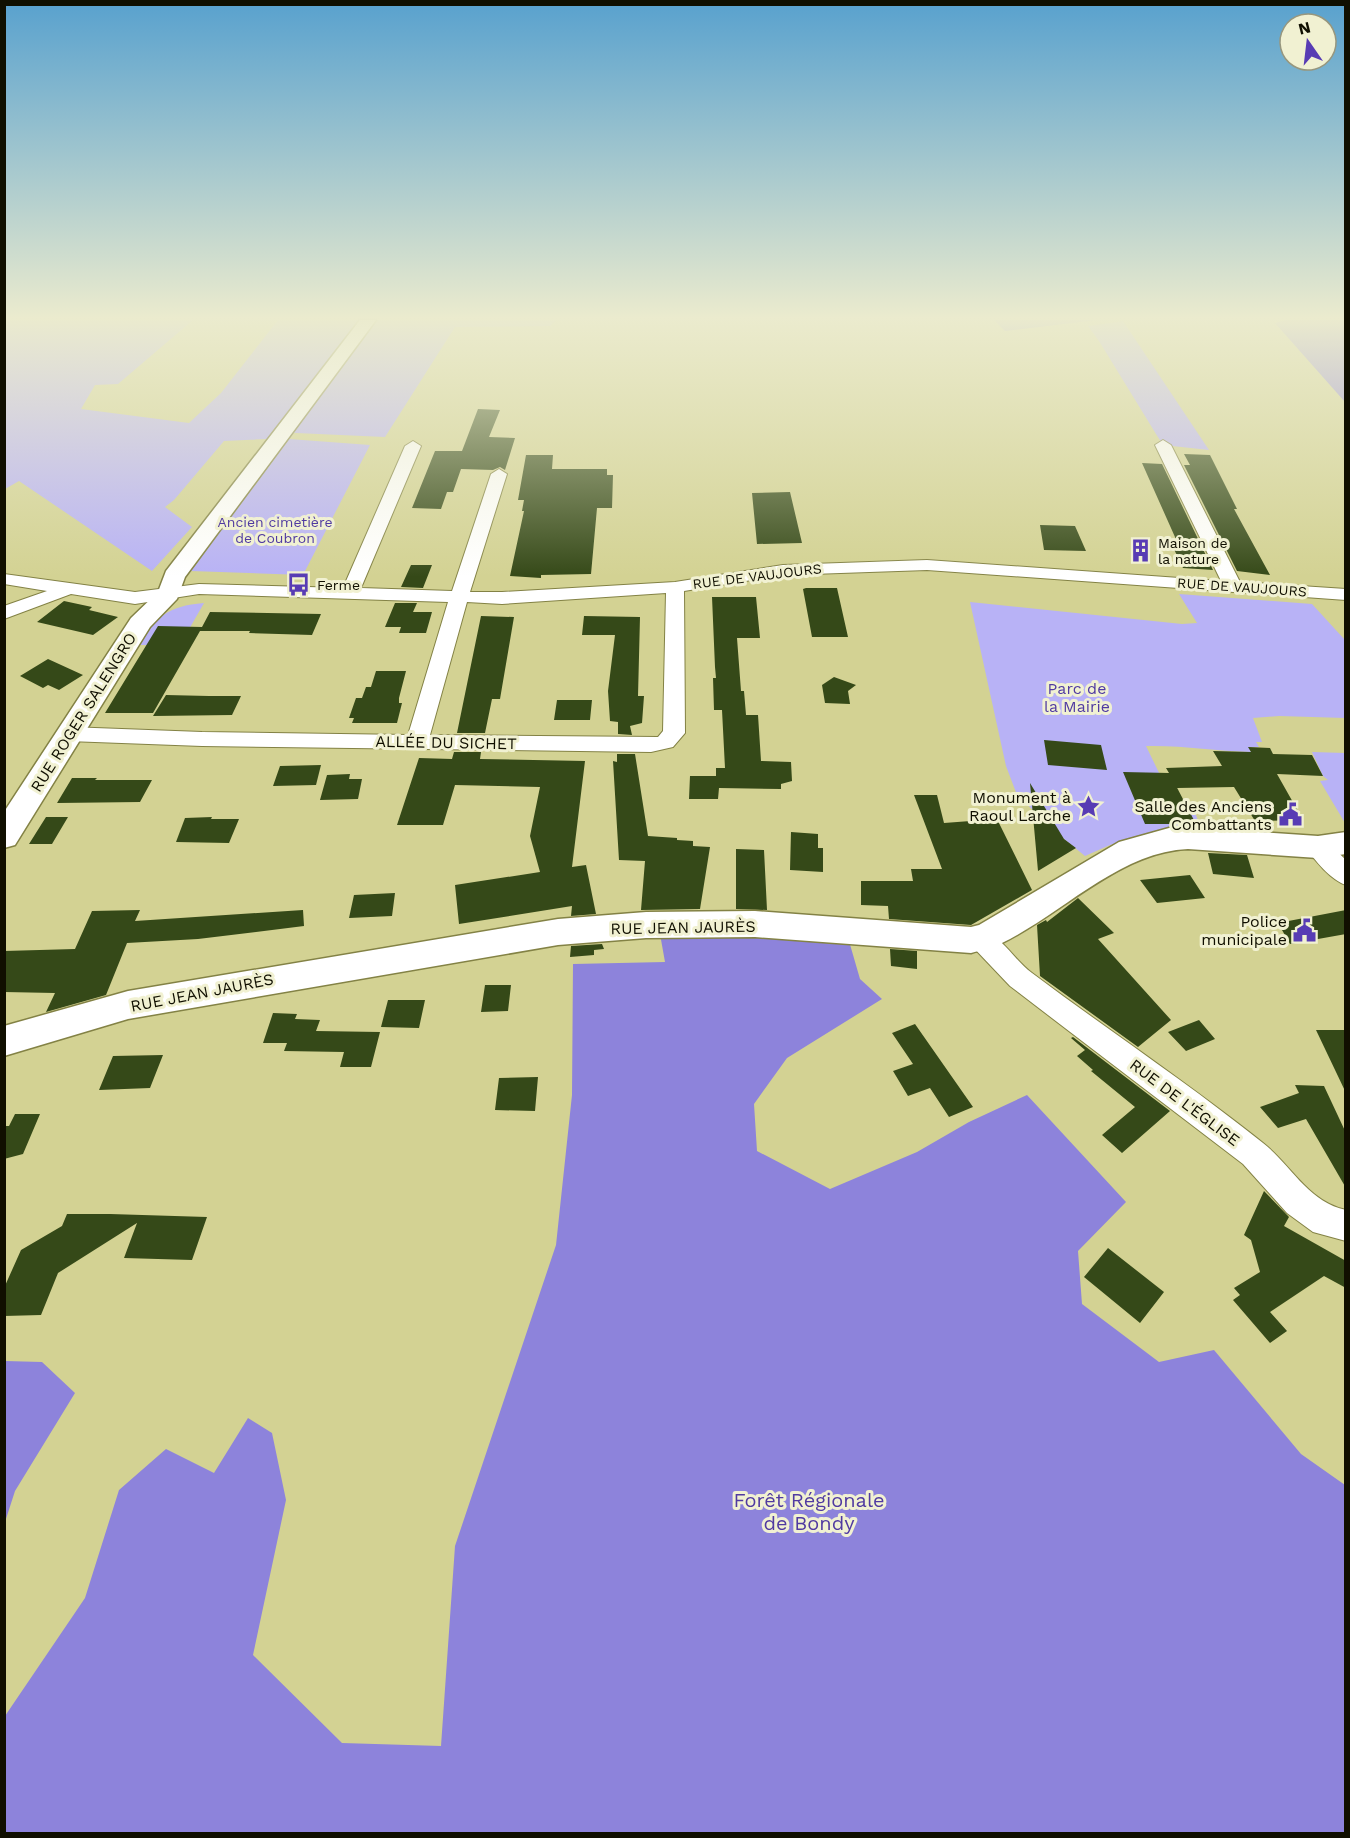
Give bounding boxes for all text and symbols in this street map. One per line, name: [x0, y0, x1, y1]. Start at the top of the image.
north arrow: [1278, 12, 1338, 72]
text: N: [1296, 17, 1313, 39]
park label: Ancien cimetière de Coubron: [218, 514, 333, 546]
place label: Maison de la nature: [1158, 535, 1228, 567]
building icon: Maison de la nature: [1127, 538, 1153, 564]
street label: RUE DE VAUJOURS: [692, 560, 822, 592]
bus stop icon: Ferme: [286, 572, 312, 598]
street label: RUE DE VAUJOURS: [1177, 574, 1307, 600]
place label: Ferme: [317, 577, 360, 593]
street label: RUE ROGER SALENGRO: [27, 629, 140, 795]
park label: Parc de la Mairie: [1044, 679, 1110, 716]
street label: ALLÉE DU SICHET: [375, 732, 517, 753]
place label: Monument à Raoul Larche: [969, 788, 1071, 825]
place icon: Monument à Raoul Larche: [1076, 793, 1102, 819]
place label: Salle des Anciens Combattants: [1135, 797, 1272, 834]
public building icon: Salle des Anciens Combattants: [1277, 802, 1303, 828]
place label: Police municipale: [1201, 912, 1287, 949]
street label: RUE JEAN JAURÈS: [610, 917, 756, 938]
public building icon: Police municipale: [1292, 917, 1318, 943]
street label: RUE JEAN JAURÈS: [129, 969, 275, 1016]
street label: RUE DE L'ÉGLISE: [1126, 1055, 1243, 1150]
park label: Forêt Régionale de Bondy: [733, 1488, 885, 1535]

